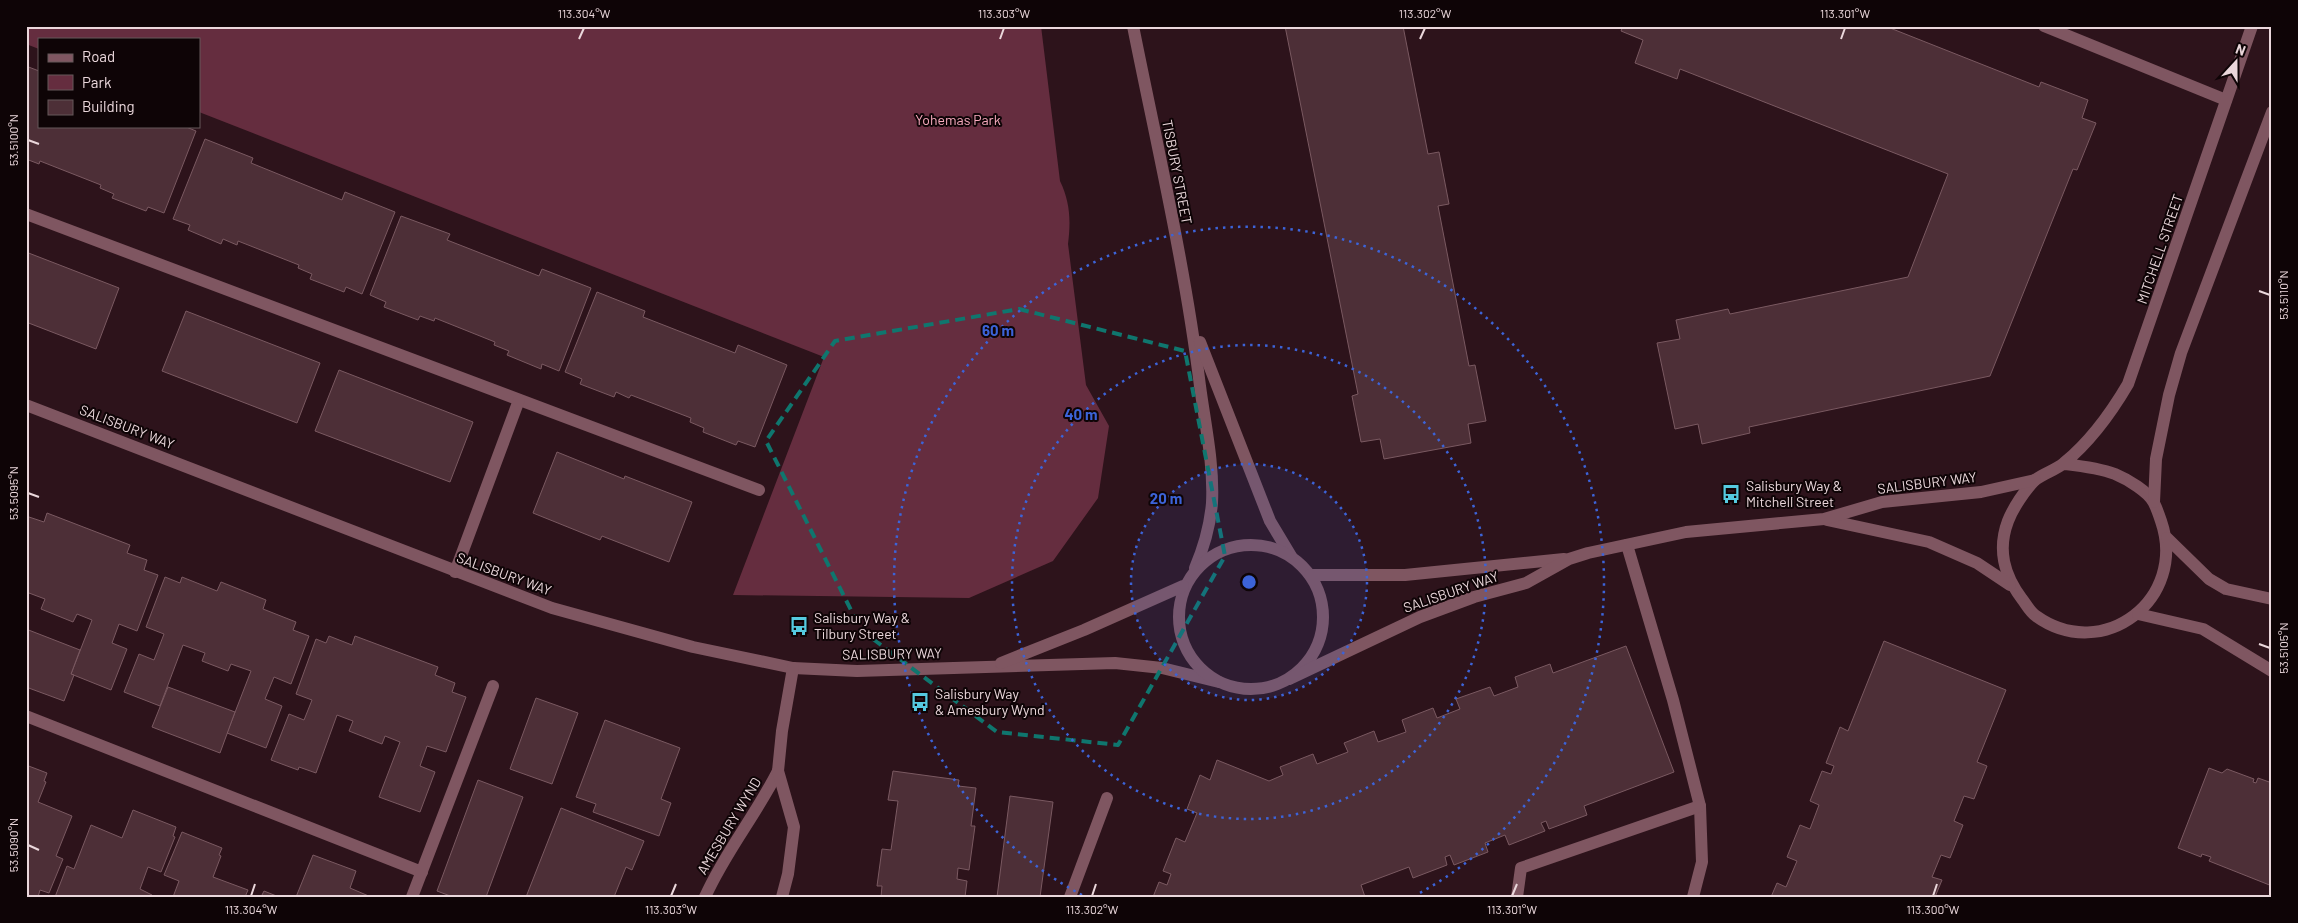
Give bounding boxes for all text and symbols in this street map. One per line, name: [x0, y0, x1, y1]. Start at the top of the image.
text: 113.304°W: [558, 6, 611, 20]
text: 113.303°W: [978, 6, 1031, 20]
text: 113.302°W: [1399, 6, 1452, 20]
text: 113.301°W: [1820, 6, 1870, 20]
legend: [38, 38, 200, 128]
north arrow: [2210, 38, 2260, 88]
text: N: [2233, 40, 2248, 59]
text: Road: [82, 47, 115, 65]
text: Park: [82, 73, 112, 91]
text: Building: [82, 97, 135, 115]
park label: Yohemas Park: [915, 111, 1001, 128]
text: 53.5100°N: [6, 114, 20, 166]
street label: TISBURY STREET: [1159, 118, 1196, 226]
street label: MITCHELL STREET: [2133, 192, 2186, 306]
text: 53.5110°N: [2276, 270, 2290, 320]
text: 60 m: [982, 321, 1014, 339]
street label: SALISBURY WAY: [78, 401, 177, 452]
text: 40 m: [1064, 405, 1098, 423]
text: 53.5095°N: [6, 466, 20, 520]
street label: SALISBURY WAY: [1876, 468, 1978, 497]
place label: Salisbury Way & Mitchell Street: [1746, 477, 1842, 510]
bus stop icon: Salisbury Way & Mitchell Street: [1720, 483, 1742, 505]
text: 20 m: [1150, 489, 1182, 507]
street label: SALISBURY WAY: [454, 548, 554, 599]
street label: SALISBURY WAY: [1401, 567, 1501, 616]
centre of rings: [1240, 573, 1258, 591]
place label: Salisbury Way & Tilbury Street: [814, 609, 910, 642]
bus stop icon: Salisbury Way & Tilbury Street: [788, 615, 810, 637]
text: 53.5105°N: [2276, 622, 2290, 674]
street label: SALISBURY WAY: [842, 644, 942, 663]
place label: Salisbury Way & Amesbury Wynd: [935, 685, 1045, 718]
bus stop icon: Salisbury Way & Amesbury Wynd: [909, 691, 931, 713]
street label: AMESBURY WYND: [693, 774, 764, 877]
text: 53.5090°N: [6, 818, 20, 872]
text: 113.304°W: [225, 902, 278, 916]
text: 113.303°W: [645, 902, 698, 916]
text: 113.302°W: [1066, 902, 1119, 916]
text: 113.301°W: [1487, 902, 1537, 916]
text: 113.300°W: [1907, 902, 1960, 916]

